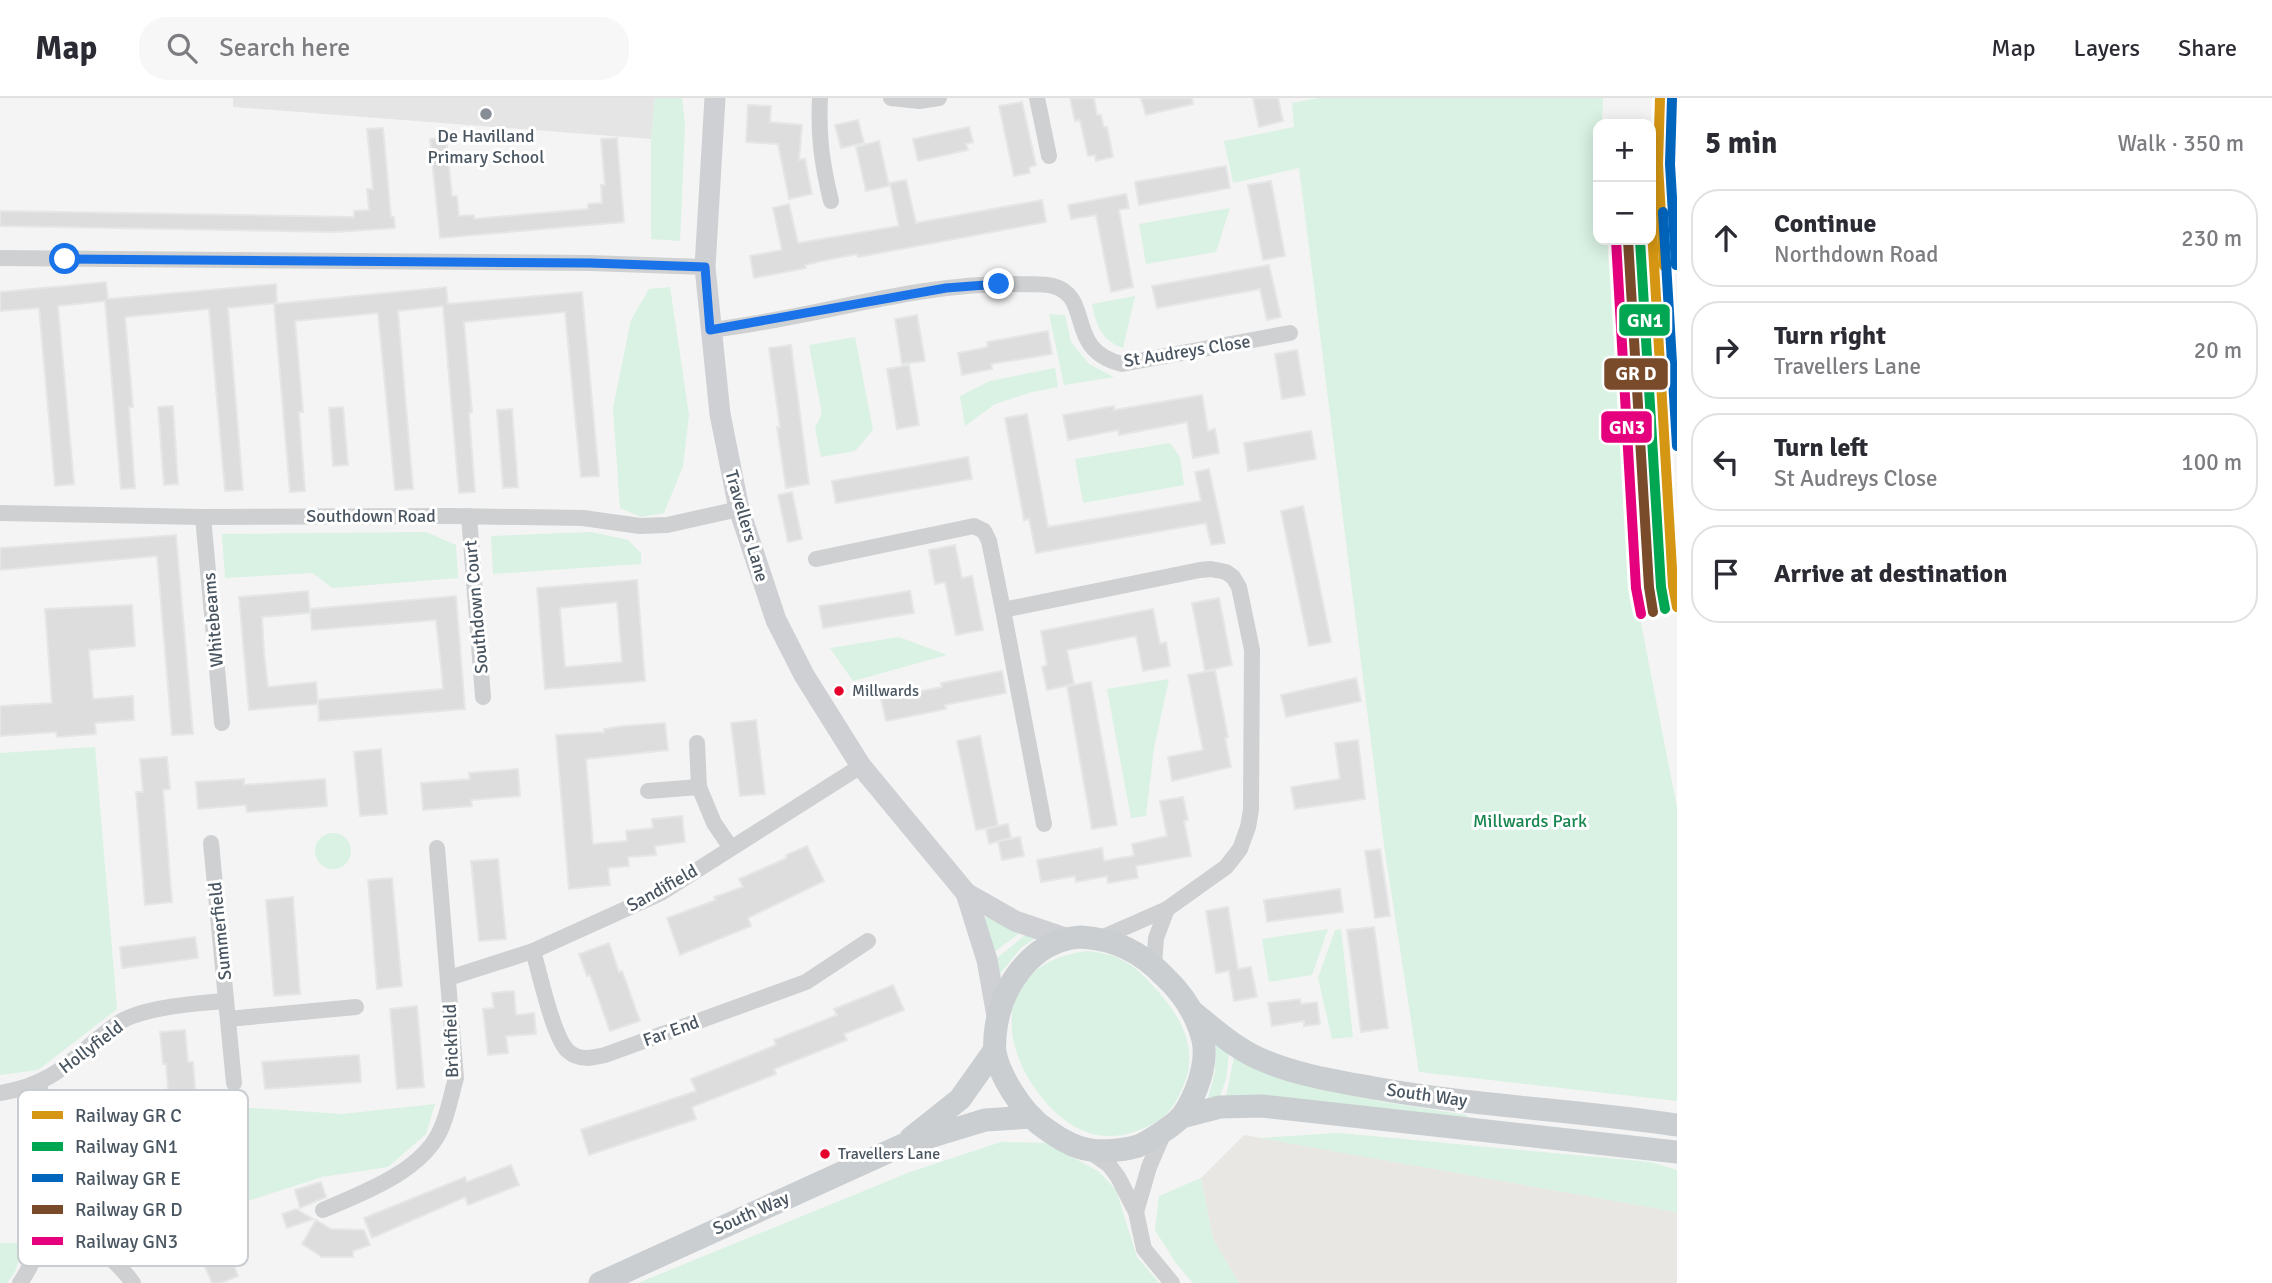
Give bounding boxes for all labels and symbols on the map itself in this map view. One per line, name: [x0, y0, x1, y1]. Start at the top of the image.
marker: De Havilland Primary School: [478, 106, 494, 122]
place label: De Havilland Primary School: [428, 125, 544, 168]
route start: [49, 243, 80, 274]
route end: [983, 268, 1014, 299]
line badge: GN1: [1618, 303, 1671, 337]
text: GN1: [1627, 309, 1663, 333]
street label: St Audreys Close: [1122, 330, 1252, 372]
line badge: GR D: [1603, 357, 1669, 391]
text: GR D: [1616, 362, 1656, 386]
line badge: GN3: [1600, 410, 1653, 444]
text: GN3: [1609, 416, 1645, 440]
street label: Travellers Lane: [721, 468, 773, 584]
street label: Southdown Road: [306, 505, 436, 527]
street label: Southdown Court: [459, 539, 493, 675]
street label: Whitebeams: [198, 572, 228, 668]
place label: Millwards: [852, 681, 919, 701]
marker: Millwards: [832, 684, 846, 698]
park label: Millwards Park: [1473, 810, 1587, 832]
street label: Sandifield: [623, 860, 701, 916]
street label: Summerfield: [204, 881, 236, 981]
street label: Brickfield: [439, 1004, 463, 1078]
street label: Far End: [640, 1011, 702, 1051]
street label: Hollyfield: [55, 1016, 127, 1078]
street label: South Way: [1385, 1078, 1469, 1112]
legend: [18, 1090, 248, 1266]
text: Railway GR C: [75, 1104, 182, 1128]
text: Railway GN1: [75, 1135, 178, 1159]
place label: Travellers Lane: [838, 1144, 940, 1164]
marker: Travellers Lane: [818, 1147, 832, 1161]
text: Railway GR E: [75, 1167, 181, 1191]
street label: South Way: [709, 1186, 793, 1240]
text: Railway GR D: [75, 1198, 183, 1222]
text: Railway GN3: [75, 1230, 178, 1254]

